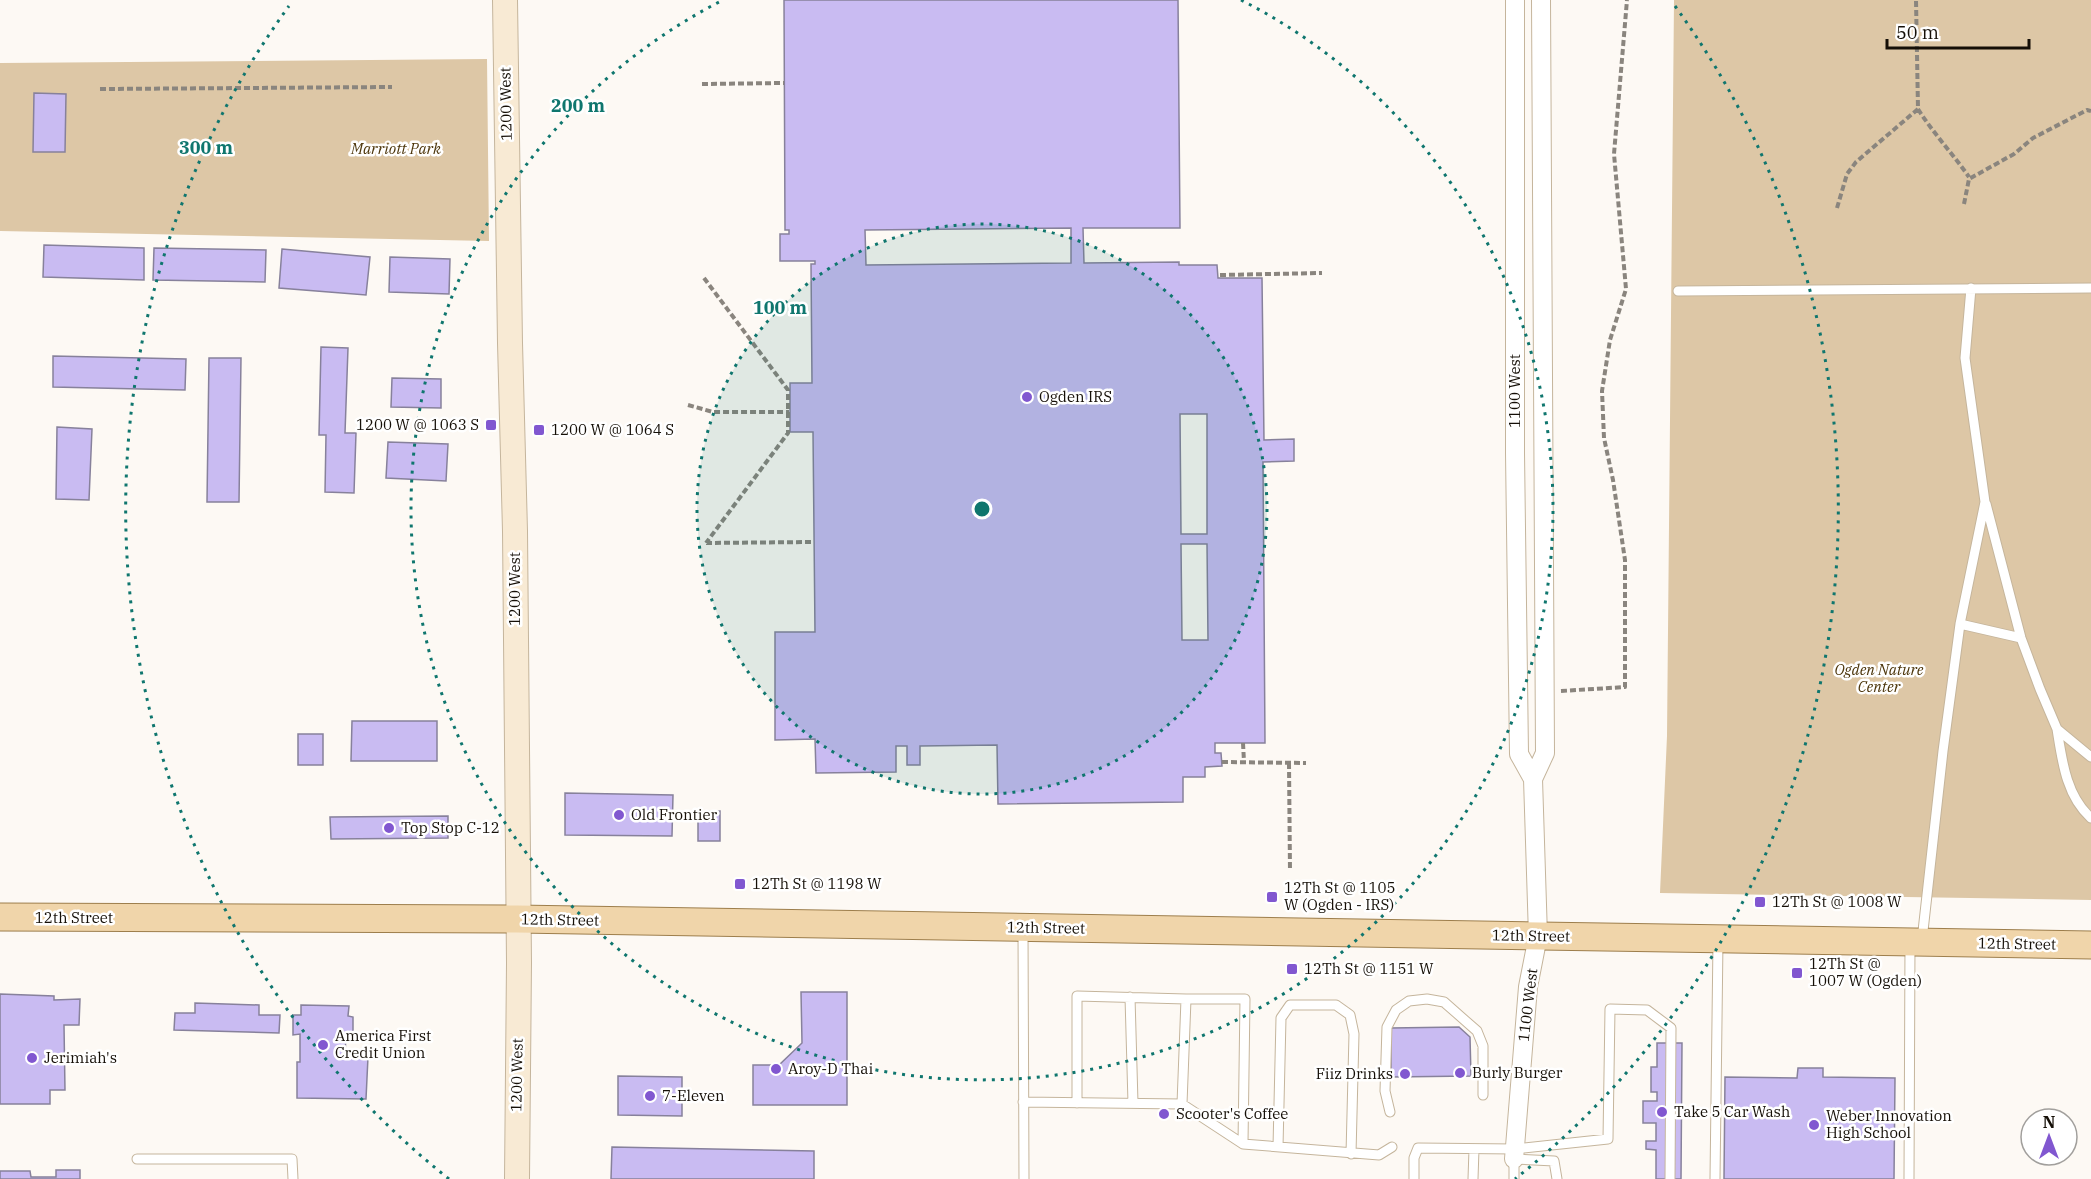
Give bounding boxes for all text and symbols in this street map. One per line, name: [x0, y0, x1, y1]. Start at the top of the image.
scale bar: [1887, 12, 2030, 50]
text: 50 m: [1896, 21, 1939, 44]
street label: 1200 West: [495, 67, 516, 141]
text: 200 m: [551, 94, 606, 117]
text: 300 m: [179, 136, 234, 159]
park label: Marriott Park: [350, 139, 441, 158]
text: 100 m: [753, 296, 808, 319]
street label: 1100 West: [1505, 354, 1524, 428]
place label: Ogden IRS: [1039, 387, 1112, 406]
marker: Ogden IRS: [1020, 390, 1034, 404]
place label: 1200 W @ 1063 S: [356, 415, 479, 434]
marker: 1200 W @ 1063 S: [484, 418, 498, 432]
place label: 1200 W @ 1064 S: [551, 420, 674, 439]
marker: 1200 W @ 1064 S: [532, 423, 546, 437]
centre of rings: [972, 499, 992, 519]
street label: 1200 West: [505, 552, 524, 626]
park label: Ogden Nature Center: [1835, 660, 1924, 696]
place label: Old Frontier: [631, 805, 718, 824]
marker: Old Frontier: [612, 808, 626, 822]
place label: Top Stop C-12: [401, 818, 500, 837]
marker: Top Stop C-12: [382, 821, 396, 835]
place label: 12Th St @ 1198 W: [752, 874, 882, 893]
marker: 12Th St @ 1198 W: [733, 877, 747, 891]
place label: 12Th St @ 1105 W (Ogden - IRS): [1284, 878, 1396, 914]
marker: 12Th St @ 1105 W (Ogden - IRS): [1265, 890, 1279, 904]
place label: 12Th St @ 1008 W: [1772, 892, 1902, 911]
marker: 12Th St @ 1008 W: [1753, 895, 1767, 909]
street label: 12th Street: [35, 908, 113, 927]
street label: 12th Street: [521, 909, 599, 930]
street label: 12th Street: [1007, 917, 1085, 938]
street label: 12th Street: [1492, 925, 1570, 946]
street label: 12th Street: [1978, 933, 2056, 954]
place label: 12Th St @ 1007 W (Ogden): [1809, 954, 1922, 990]
place label: 12Th St @ 1151 W: [1304, 959, 1434, 978]
marker: 12Th St @ 1151 W: [1285, 962, 1299, 976]
marker: 12Th St @ 1007 W (Ogden): [1790, 966, 1804, 980]
street label: 1100 West: [1514, 967, 1541, 1043]
place label: America First Credit Union: [335, 1026, 431, 1062]
marker: America First Credit Union: [316, 1038, 330, 1052]
street label: 1200 West: [506, 1038, 527, 1112]
place label: Jerimiah's: [44, 1048, 117, 1067]
marker: Jerimiah's: [25, 1051, 39, 1065]
place label: Aroy-D Thai: [788, 1059, 873, 1078]
marker: Aroy-D Thai: [769, 1062, 783, 1076]
place label: Burly Burger: [1472, 1063, 1563, 1082]
place label: Fiiz Drinks: [1316, 1064, 1393, 1083]
marker: Burly Burger: [1453, 1066, 1467, 1080]
marker: Fiiz Drinks: [1398, 1067, 1412, 1081]
place label: 7-Eleven: [662, 1086, 725, 1105]
marker: 7-Eleven: [643, 1089, 657, 1103]
place label: Take 5 Car Wash: [1674, 1102, 1790, 1121]
place label: Scooter's Coffee: [1176, 1104, 1288, 1123]
marker: Take 5 Car Wash: [1655, 1105, 1669, 1119]
place label: Weber Innovation High School: [1826, 1106, 1952, 1142]
marker: Scooter's Coffee: [1157, 1107, 1171, 1121]
north arrow: [2019, 1107, 2079, 1167]
text: N: [2043, 1112, 2055, 1132]
marker: Weber Innovation High School: [1807, 1118, 1821, 1132]

